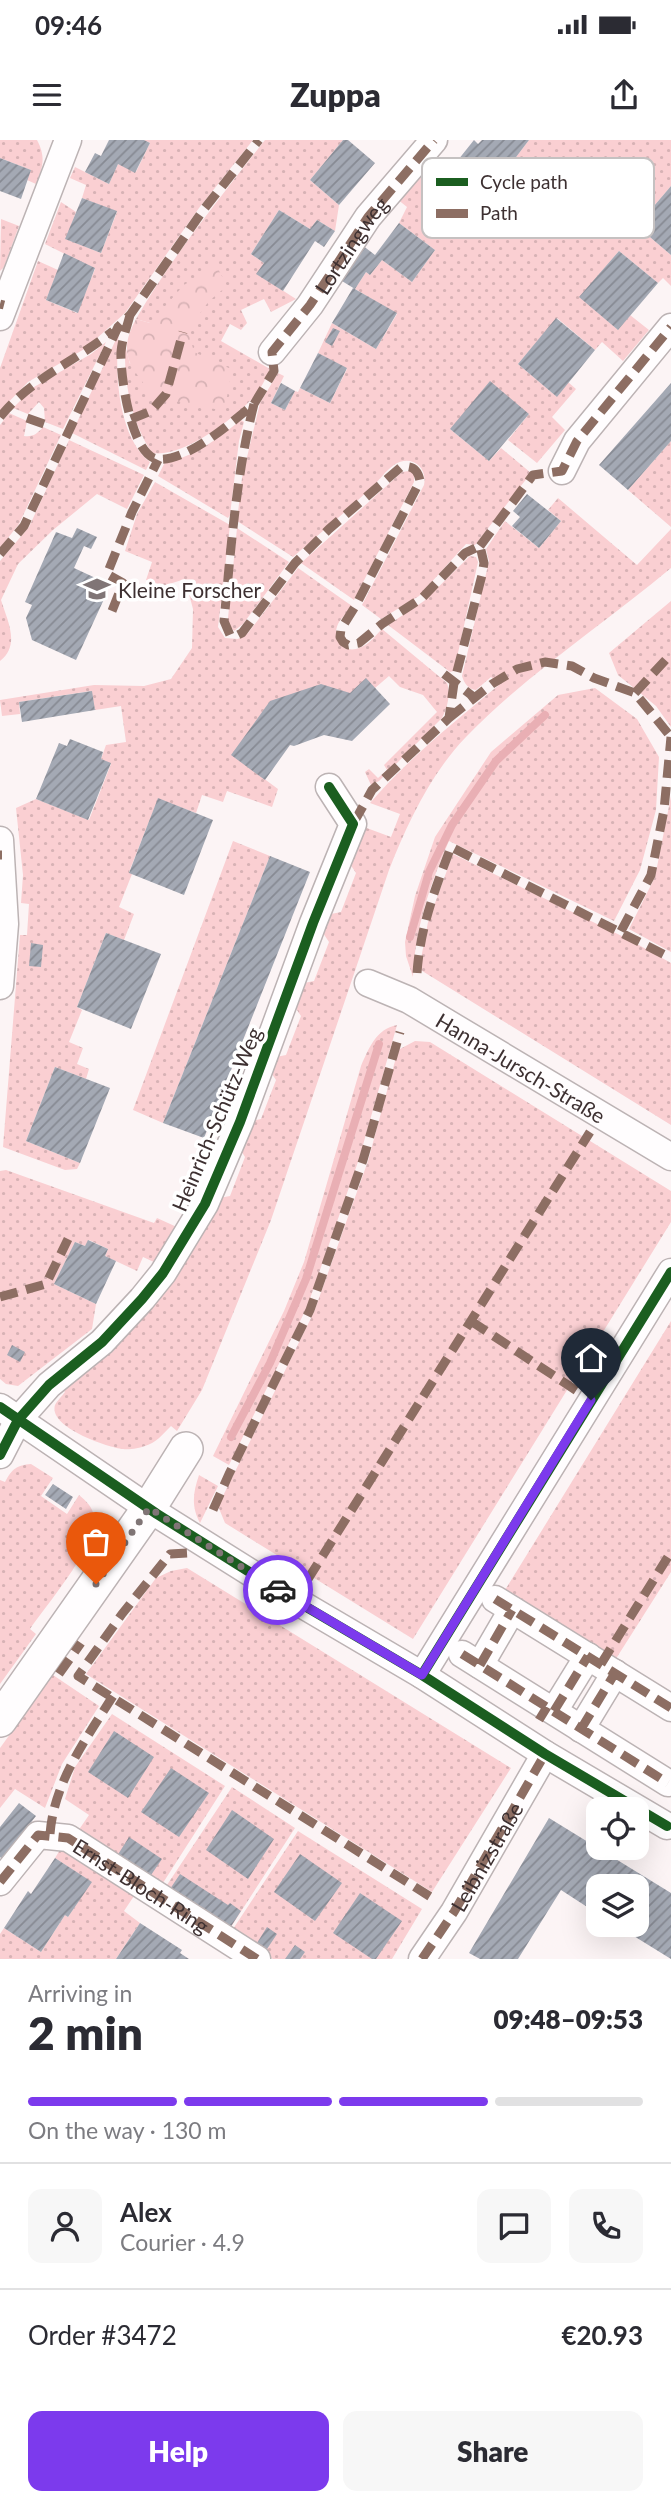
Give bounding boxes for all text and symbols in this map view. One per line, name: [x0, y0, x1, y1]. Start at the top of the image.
text: 09:46: [35, 9, 102, 41]
text: Zuppa: [290, 75, 381, 114]
icon: menu: [28, 76, 66, 114]
icon: share: [605, 76, 643, 114]
legend: [422, 158, 654, 238]
text: Cycle path: [480, 170, 568, 193]
street label: Lortzingweg: [308, 191, 393, 298]
text: Path: [480, 201, 518, 224]
school or university icon: Kleine Forscher: [82, 574, 112, 604]
place label: Kleine Forscher: [118, 577, 262, 602]
street label: Hanna-Jursch-Straße: [432, 1007, 610, 1127]
street label: Heinrich-Schütz-Weg: [166, 1023, 266, 1215]
pin: [561, 1328, 621, 1400]
icon: home: [572, 1339, 610, 1377]
pin: [66, 1512, 126, 1584]
icon: bag: [77, 1523, 115, 1561]
courier: [243, 1555, 313, 1625]
icon: car: [259, 1571, 297, 1609]
street label: Leibnizstraße: [445, 1797, 527, 1916]
map controls: [586, 1797, 649, 1937]
button: locate: [586, 1797, 649, 1860]
street label: Ernst-Bloch-Ring: [69, 1832, 214, 1938]
button: layers: [586, 1874, 649, 1937]
text: Arriving in: [28, 1979, 132, 2007]
text: 09:48–09:53: [493, 2003, 643, 2035]
text: 2 min: [28, 2005, 143, 2060]
text: On the way · 130 m: [28, 2116, 227, 2144]
button: person: [28, 2189, 102, 2263]
button: chat: [477, 2189, 551, 2263]
button: phone: [569, 2189, 643, 2263]
text: Alex: [120, 2196, 172, 2228]
text: Courier · 4.9: [120, 2228, 245, 2256]
text: Order #3472: [28, 2319, 177, 2351]
text: €20.93: [561, 2319, 643, 2351]
button: Help: [28, 2411, 329, 2491]
button: Share: [343, 2411, 643, 2491]

